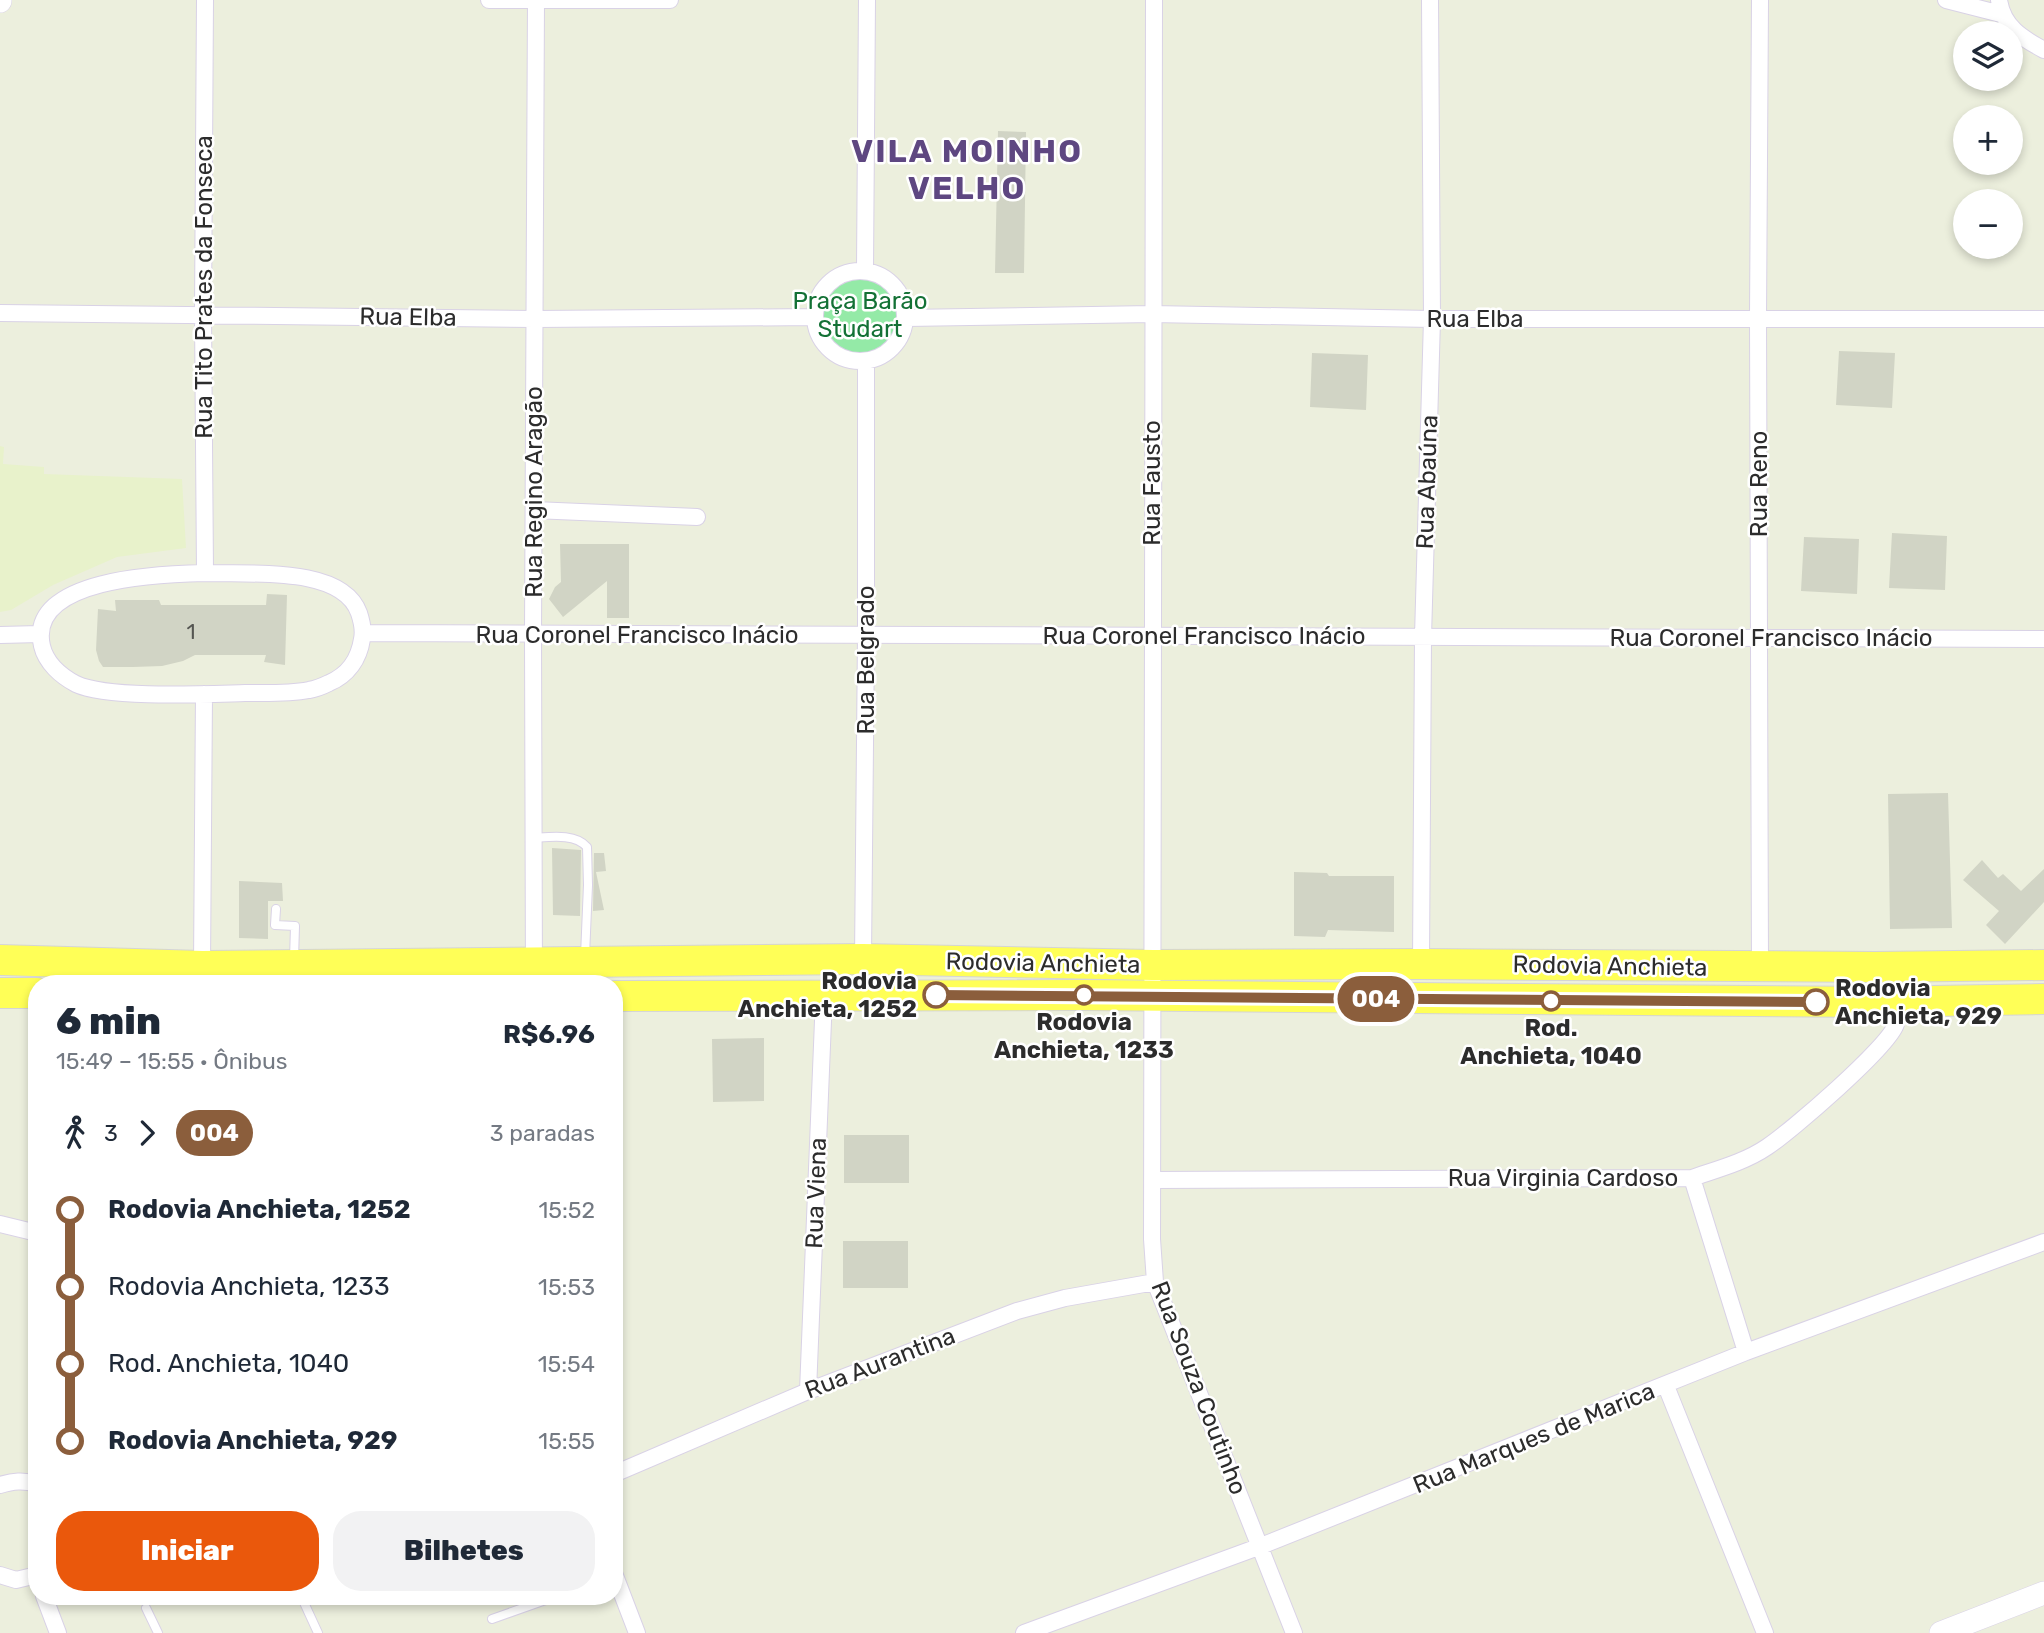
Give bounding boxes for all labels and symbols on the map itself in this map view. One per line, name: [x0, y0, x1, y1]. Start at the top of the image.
district label: VILA MOINHO VELHO: [851, 132, 1083, 207]
street label: Rua Tito Prates da Fonseca: [190, 135, 218, 439]
park label: Praça Barão Studart: [792, 287, 928, 343]
street label: Rua Elba: [359, 302, 457, 332]
street label: Rua Elba: [1426, 305, 1524, 333]
street label: Rua Regino Aragão: [520, 386, 548, 598]
street label: Rua Abaúna: [1411, 414, 1443, 550]
street label: Rua Fausto: [1138, 420, 1166, 546]
street label: Rua Reno: [1745, 431, 1773, 537]
street label: Rua Belgrado: [852, 585, 880, 735]
house number: 1: [187, 619, 196, 644]
street label: Rua Coronel Francisco Inácio: [475, 621, 799, 649]
street label: Rua Coronel Francisco Inácio: [1042, 622, 1366, 650]
street label: Rua Coronel Francisco Inácio: [1609, 624, 1933, 652]
street label: Rodovia Anchieta: [945, 947, 1141, 979]
street label: Rodovia Anchieta: [1512, 950, 1708, 982]
place label: Rodovia Anchieta, 1252: [738, 967, 917, 1023]
place label: Rodovia Anchieta, 929: [1835, 974, 2002, 1030]
line badge: 004: [1336, 976, 1416, 1022]
marker: Rodovia Anchieta, 1252: [923, 982, 949, 1008]
marker: Rodovia Anchieta, 1233: [1074, 985, 1094, 1005]
marker: Rodovia Anchieta, 929: [1803, 989, 1829, 1015]
marker: Rod. Anchieta, 1040: [1541, 991, 1561, 1011]
place label: Rodovia Anchieta, 1233: [994, 1008, 1174, 1064]
place label: Rod. Anchieta, 1040: [1460, 1014, 1642, 1070]
street label: Rua Viena: [800, 1137, 832, 1249]
street label: Rua Virginia Cardoso: [1448, 1164, 1678, 1192]
street label: Rua Souza Coutinho: [1145, 1277, 1253, 1499]
street label: Rua Aurantina: [801, 1322, 959, 1404]
street label: Rua Marques de Marica: [1409, 1377, 1659, 1499]

